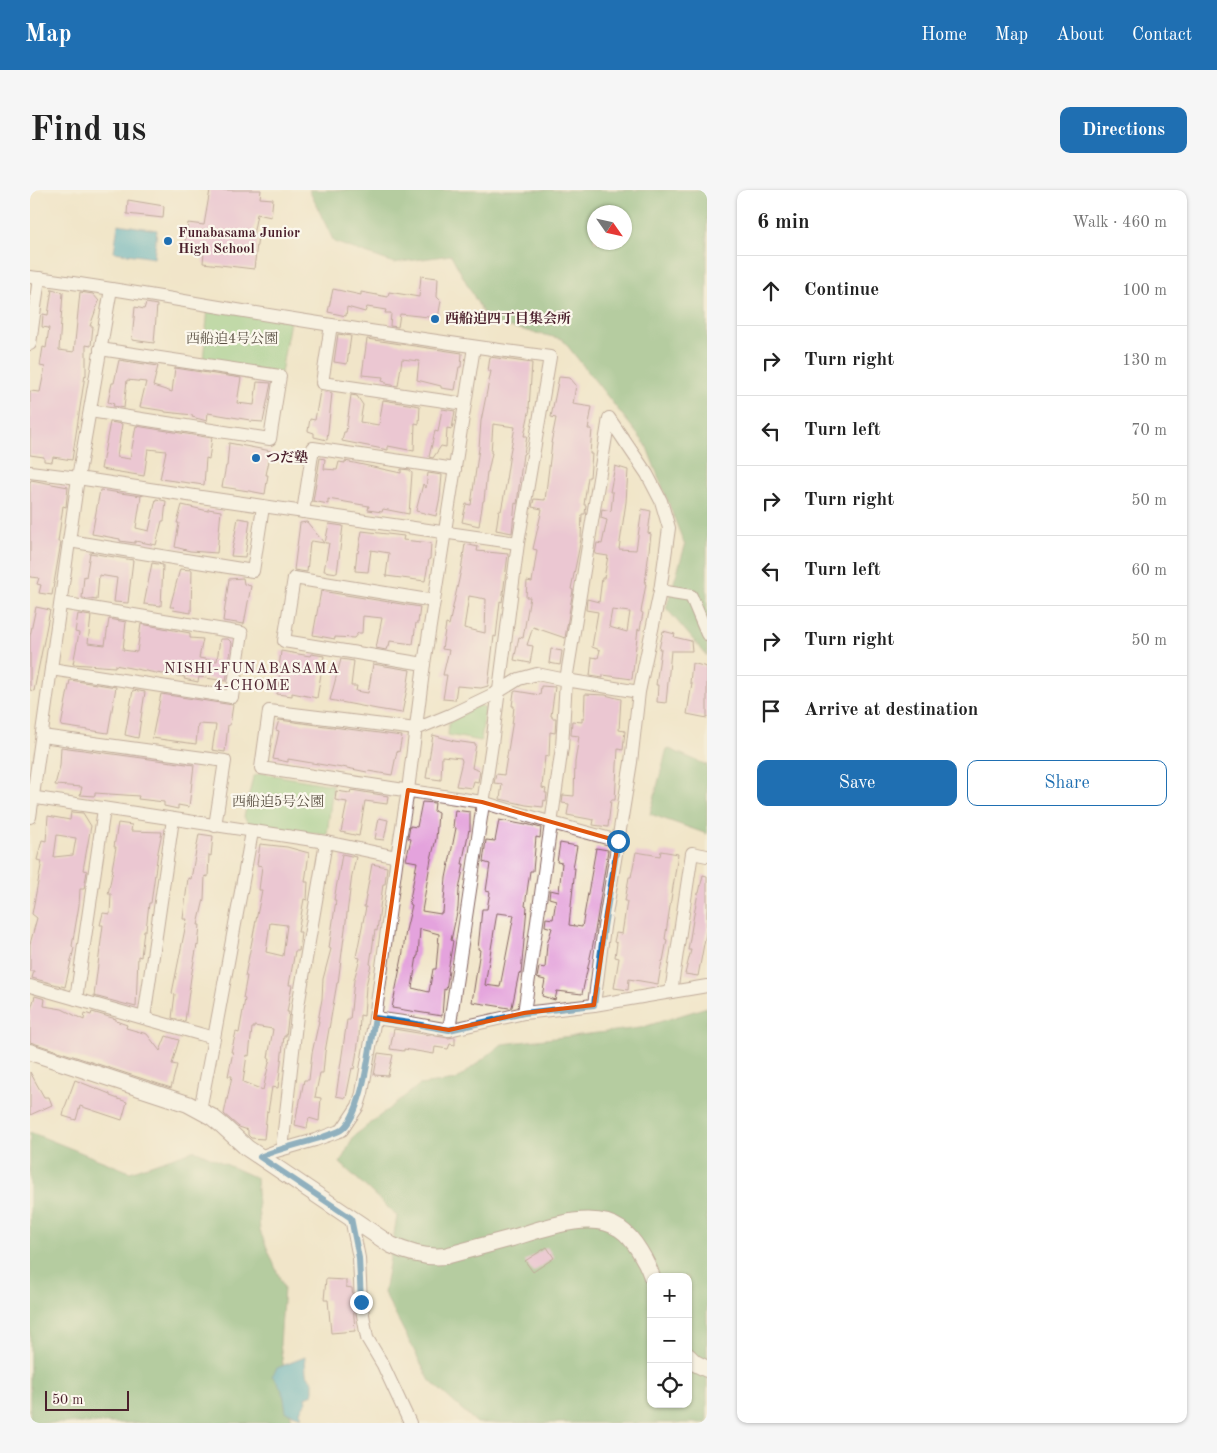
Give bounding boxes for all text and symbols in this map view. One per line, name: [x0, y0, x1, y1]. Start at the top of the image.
text: Map: [25, 23, 72, 47]
text: Home: [921, 26, 967, 44]
text: Map: [995, 26, 1028, 44]
text: About: [1056, 26, 1104, 44]
text: Contact: [1132, 26, 1192, 44]
button: Directions: [1060, 107, 1187, 153]
text: Find us: [30, 113, 146, 148]
north arrow: [587, 205, 632, 250]
text: 6 min: [757, 212, 810, 233]
text: Walk · 460 m: [1072, 215, 1167, 231]
place label: Funabasama Junior High School: [178, 226, 300, 256]
marker: Funabasama Junior High School: [162, 235, 174, 247]
icon: ahead: [757, 277, 785, 305]
text: Continue: [804, 281, 879, 300]
text: 100 m: [1122, 283, 1167, 299]
place label: 西船迫四丁目集会所: [445, 310, 571, 326]
marker: 西船迫四丁目集会所: [429, 313, 441, 325]
park label: 西船迫4号公園: [186, 331, 278, 346]
icon: right: [757, 347, 785, 375]
text: Turn right: [804, 351, 894, 370]
text: 130 m: [1122, 353, 1167, 369]
icon: left: [757, 417, 785, 445]
text: Turn left: [804, 421, 881, 440]
text: 70 m: [1131, 423, 1167, 439]
place label: つだ塾: [266, 450, 308, 465]
marker: つだ塾: [250, 452, 262, 464]
icon: right: [757, 487, 785, 515]
text: Turn right: [804, 491, 894, 510]
text: 50 m: [1131, 493, 1167, 509]
icon: left: [757, 557, 785, 585]
text: Turn left: [804, 561, 881, 580]
text: 60 m: [1131, 563, 1167, 579]
icon: right: [757, 627, 785, 655]
text: Turn right: [804, 631, 894, 650]
text: 50 m: [1131, 633, 1167, 649]
district label: NISHI-FUNABASAMA 4-CHOME: [164, 662, 340, 694]
icon: arrive: [757, 697, 785, 725]
text: Arrive at destination: [804, 701, 978, 720]
button: Save: [757, 760, 957, 806]
button: Share: [967, 760, 1167, 806]
park label: 西船迫5号公園: [232, 794, 324, 809]
route start: [607, 830, 630, 853]
map controls: [647, 1273, 692, 1408]
button: +: [647, 1273, 692, 1318]
route end: [350, 1291, 373, 1314]
button: −: [647, 1318, 692, 1363]
button: locate: [647, 1363, 692, 1408]
scale bar: [45, 1388, 129, 1411]
text: 50 m: [52, 1393, 83, 1407]

